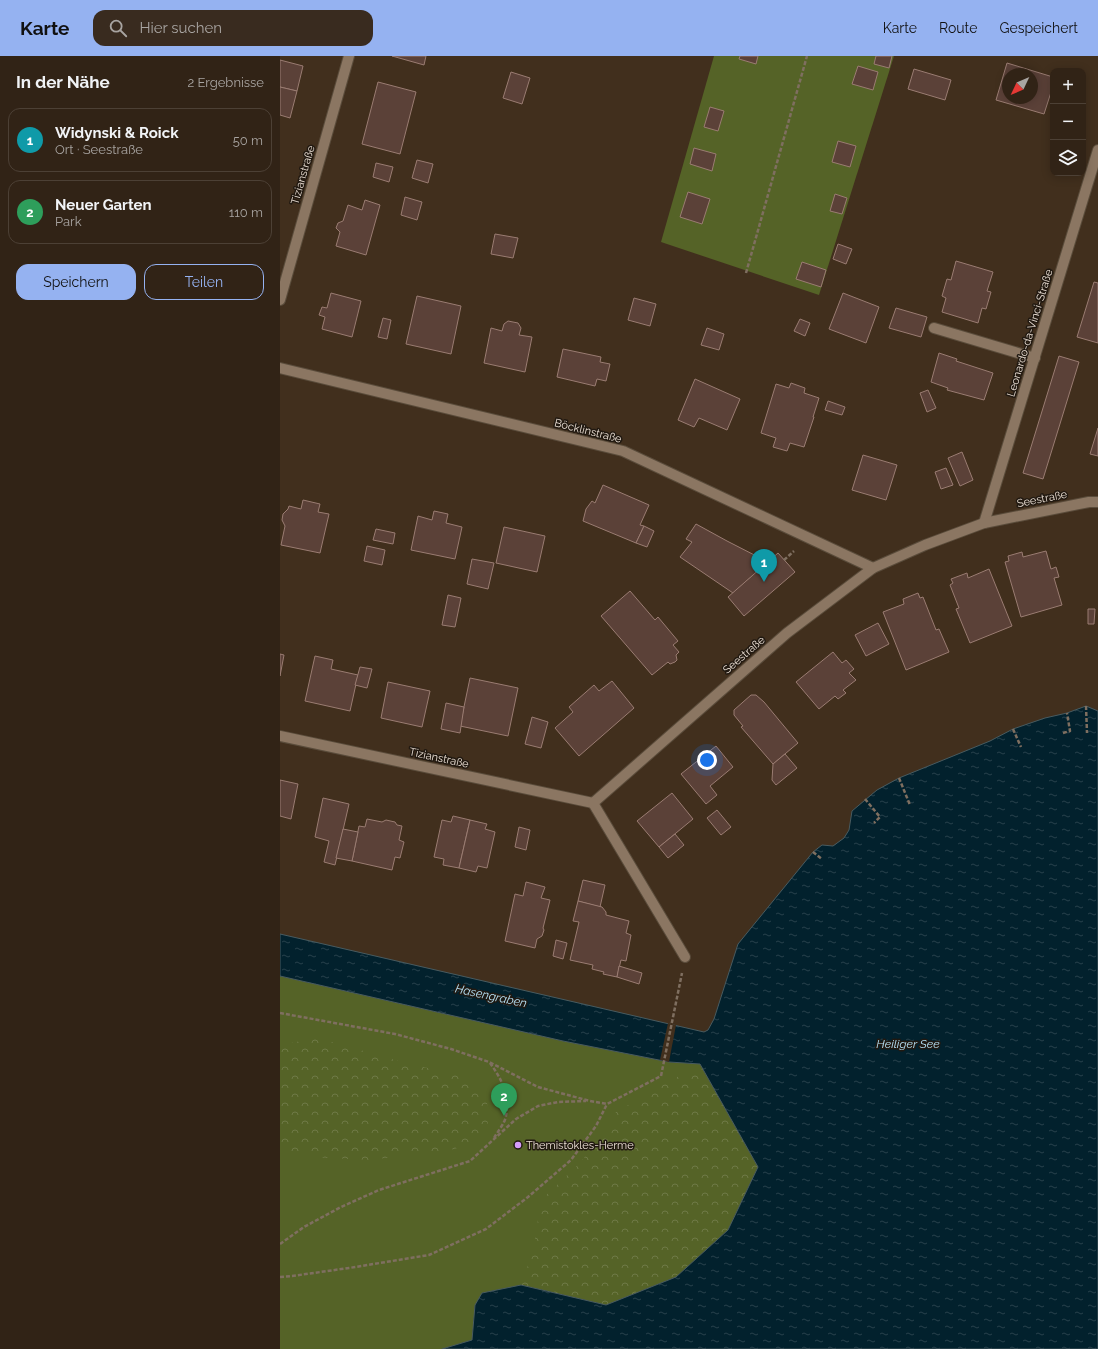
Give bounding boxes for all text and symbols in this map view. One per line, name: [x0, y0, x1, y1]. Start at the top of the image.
search box: [93, 10, 373, 46]
text: Karte: [20, 17, 69, 39]
icon: search: [107, 17, 129, 39]
text: Hier suchen: [139, 19, 222, 37]
text: Karte: [883, 20, 917, 36]
text: Route: [939, 20, 977, 36]
text: Gespeichert: [999, 20, 1078, 36]
north arrow: [1002, 68, 1038, 104]
map controls: [1050, 68, 1086, 176]
button: +: [1050, 68, 1086, 104]
text: In der Nähe: [16, 72, 110, 92]
text: 2 Ergebnisse: [187, 75, 264, 90]
button: −: [1050, 104, 1086, 140]
text: Widynski & Roick: [55, 124, 179, 142]
text: 1: [27, 133, 33, 148]
text: 50 m: [233, 133, 263, 148]
button: layers: [1050, 140, 1086, 176]
text: Ort · Seestraße: [55, 142, 143, 157]
street label: Tizianstraße: [288, 144, 318, 206]
text: Neuer Garten: [55, 196, 152, 214]
text: 2: [26, 205, 34, 220]
text: 110 m: [229, 205, 263, 220]
text: Park: [55, 214, 82, 229]
button: Speichern: [16, 264, 136, 300]
button: Teilen: [144, 264, 264, 300]
street label: Leonardo-da-Vinci-Straße: [1004, 267, 1056, 398]
street label: Böcklinstraße: [553, 416, 624, 446]
street label: Seestraße: [1016, 488, 1069, 510]
pin: 1: [751, 549, 777, 582]
street label: Seestraße: [721, 633, 768, 677]
street label: Tizianstraße: [408, 745, 471, 771]
your location: [697, 750, 717, 770]
water label: Hasengraben: [454, 982, 528, 1010]
water label: Heiliger See: [876, 1037, 940, 1051]
pin: 2: [491, 1083, 517, 1116]
place label: Themistokles-Herme: [526, 1139, 634, 1152]
marker: Themistokles-Herme: [513, 1140, 523, 1150]

